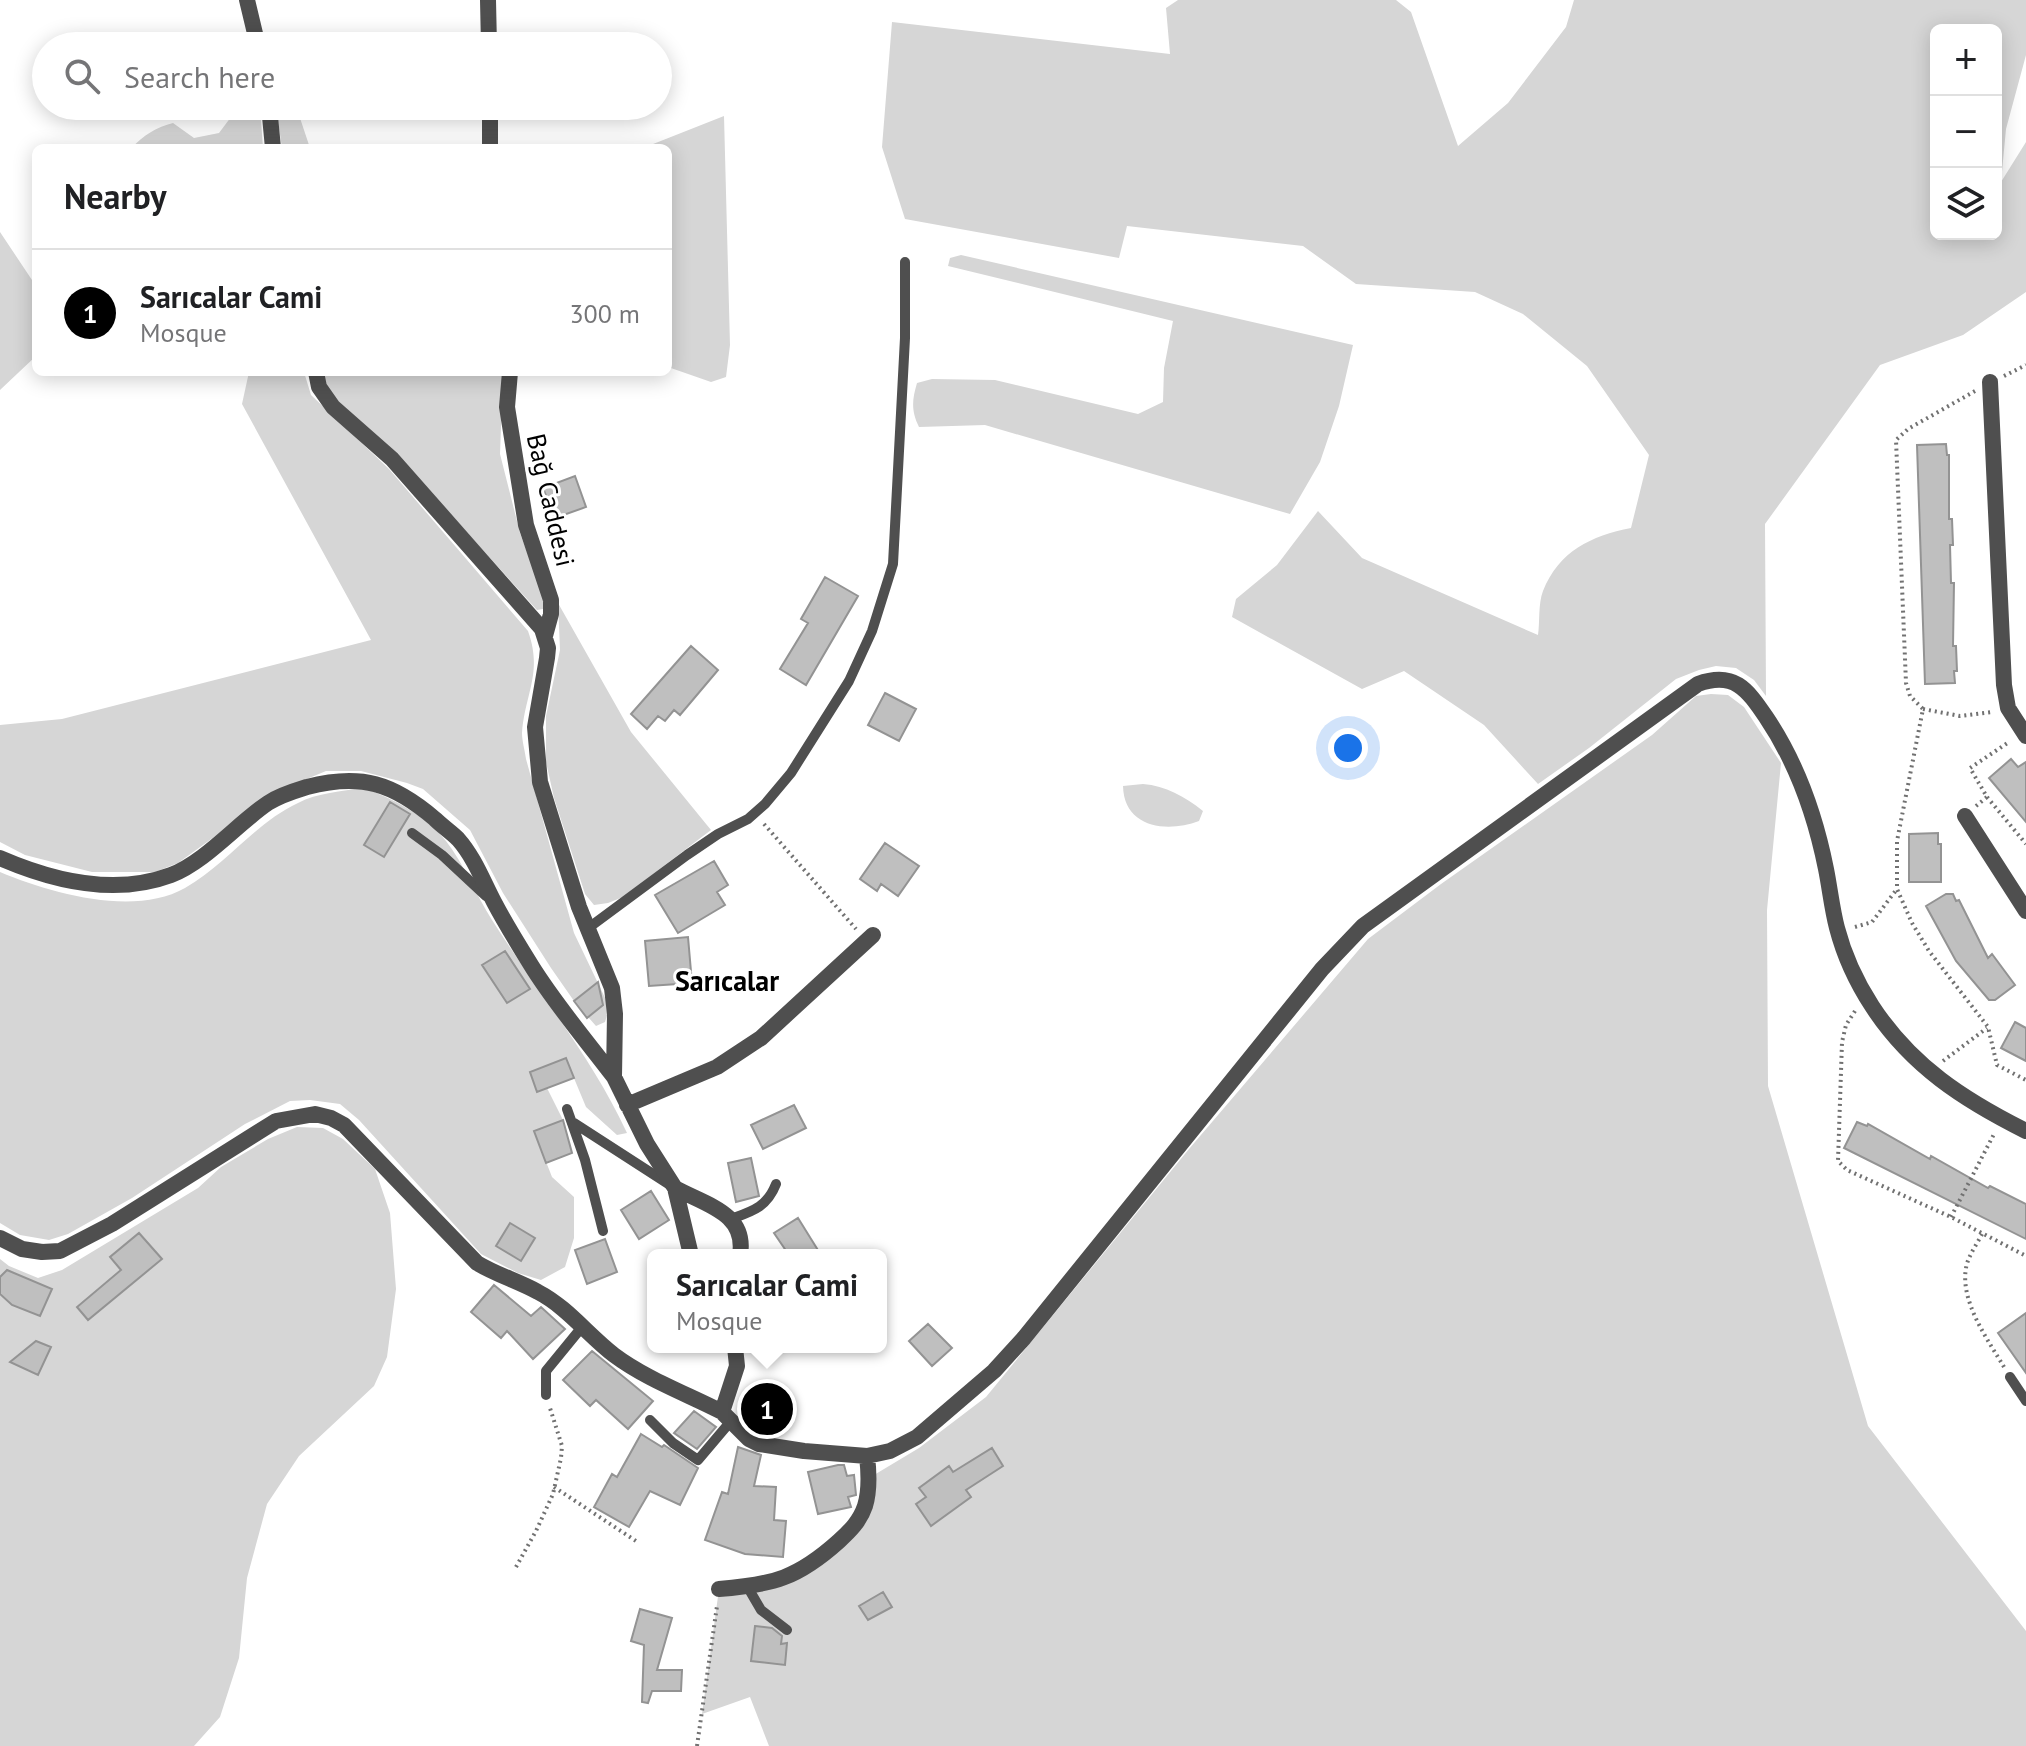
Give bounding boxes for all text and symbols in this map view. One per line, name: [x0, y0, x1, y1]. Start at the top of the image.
map controls: [1930, 24, 2002, 240]
button: +: [1930, 24, 2002, 96]
search box: [32, 32, 672, 120]
icon: search: [60, 54, 104, 98]
text: Search here: [124, 57, 275, 96]
button: −: [1930, 96, 2002, 168]
button: layers: [1930, 168, 2002, 240]
text: Nearby: [64, 174, 166, 218]
text: Sarıcalar Cami: [140, 277, 322, 316]
text: 1: [83, 297, 97, 330]
text: 300 m: [569, 297, 640, 330]
text: Mosque: [140, 316, 227, 349]
street label: Bağ Caddesi: [520, 430, 582, 570]
your location: [1328, 728, 1368, 768]
district label: Sarıcalar: [675, 962, 779, 999]
popup: [647, 1249, 887, 1353]
text: Sarıcalar Cami: [676, 1265, 858, 1304]
text: Mosque: [676, 1304, 763, 1337]
pin: 1: [741, 1379, 793, 1439]

